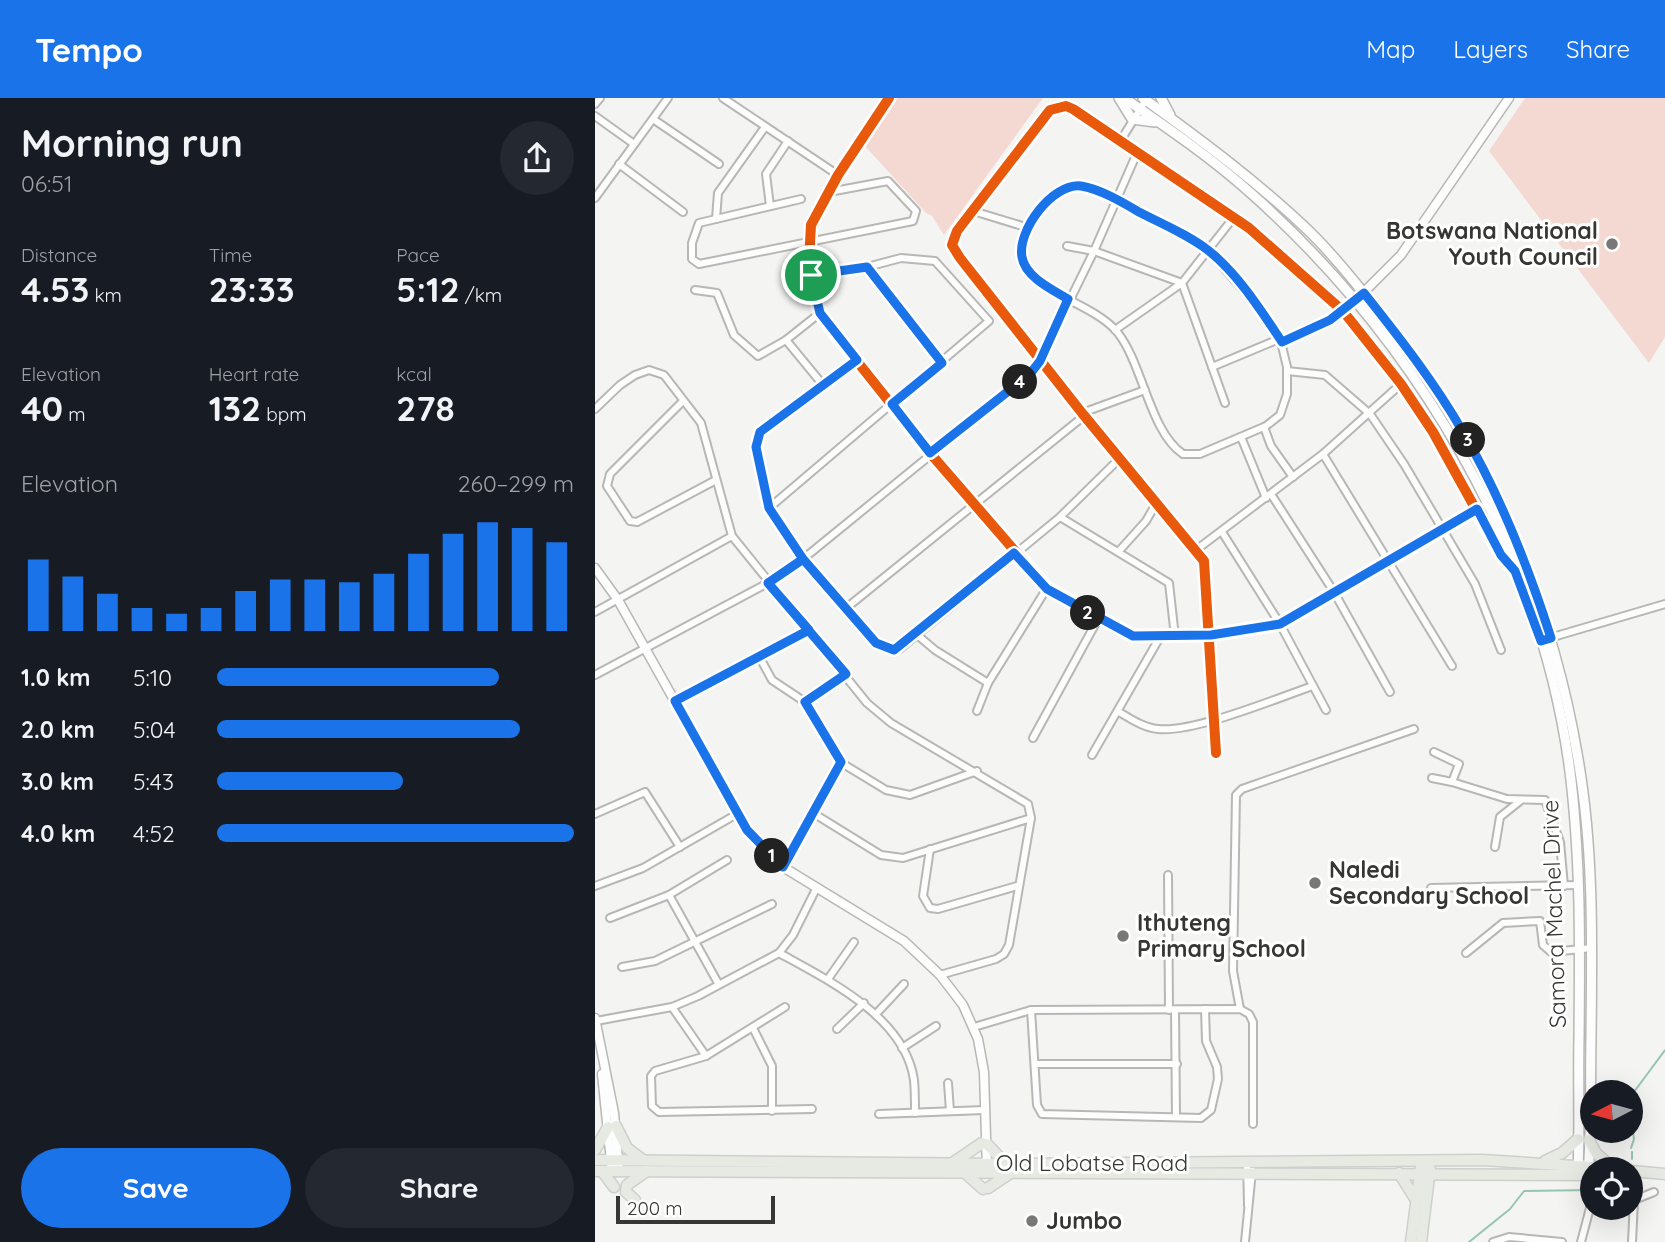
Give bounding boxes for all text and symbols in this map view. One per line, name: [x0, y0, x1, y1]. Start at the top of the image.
text: Tempo: [35, 29, 143, 70]
text: Map: [1366, 34, 1415, 64]
text: Layers: [1453, 34, 1528, 64]
text: Share: [1566, 34, 1630, 64]
text: Morning run: [21, 119, 243, 167]
button: share: [500, 121, 574, 195]
text: 06:51: [21, 169, 72, 198]
place label: Botswana National Youth Council: [1386, 216, 1598, 271]
marker: Botswana National Youth Council: [1604, 236, 1620, 252]
text: Distance: [21, 243, 97, 267]
text: Time: [209, 243, 252, 267]
text: Pace: [396, 243, 440, 267]
pin: [781, 245, 841, 305]
icon: arrive: [792, 256, 830, 294]
text: 4.53: [21, 267, 89, 311]
text: 23:33: [209, 267, 295, 311]
text: 5:12: [396, 267, 460, 311]
text: km: [89, 283, 122, 307]
text: /km: [460, 283, 502, 307]
text: Elevation: [21, 362, 101, 386]
text: Heart rate: [209, 362, 299, 386]
text: kcal: [396, 362, 432, 386]
pin: 4: [1003, 364, 1037, 400]
text: 4: [1014, 369, 1025, 393]
text: 40: [21, 386, 63, 430]
text: 132: [209, 386, 261, 430]
text: 278: [396, 386, 455, 430]
text: m: [63, 402, 86, 426]
text: bpm: [261, 402, 307, 426]
pin: 3: [1451, 422, 1485, 458]
text: 3: [1462, 427, 1473, 451]
text: Elevation: [21, 469, 118, 498]
text: 260–299 m: [458, 469, 574, 498]
pin: 2: [1071, 596, 1105, 630]
text: 2: [1082, 600, 1093, 624]
text: 1.0 km: [21, 663, 91, 692]
text: 5:10: [133, 663, 172, 692]
text: 2.0 km: [21, 715, 95, 744]
text: 5:04: [133, 715, 176, 744]
text: 3.0 km: [21, 767, 94, 796]
text: 5:43: [133, 767, 174, 796]
street label: Samora Machel Drive: [1535, 799, 1572, 1029]
text: 4.0 km: [21, 819, 95, 848]
text: 4:52: [133, 819, 175, 848]
pin: 1: [755, 838, 789, 874]
text: 1: [768, 843, 775, 867]
place label: Naledi Secondary School: [1329, 855, 1529, 910]
marker: Naledi Secondary School: [1307, 875, 1323, 891]
place label: Ithuteng Primary School: [1137, 908, 1306, 963]
marker: Ithuteng Primary School: [1115, 928, 1131, 944]
north arrow: [1580, 1080, 1643, 1143]
map controls: [1580, 1080, 1643, 1220]
button: Save: [21, 1148, 291, 1228]
button: Share: [305, 1148, 574, 1228]
street label: Old Lobatse Road: [996, 1148, 1188, 1177]
button: locate: [1580, 1157, 1643, 1220]
scale bar: [616, 1193, 775, 1225]
text: 200 m: [627, 1196, 683, 1220]
place label: Jumbo: [1046, 1206, 1122, 1235]
marker: Jumbo: [1024, 1213, 1040, 1229]

